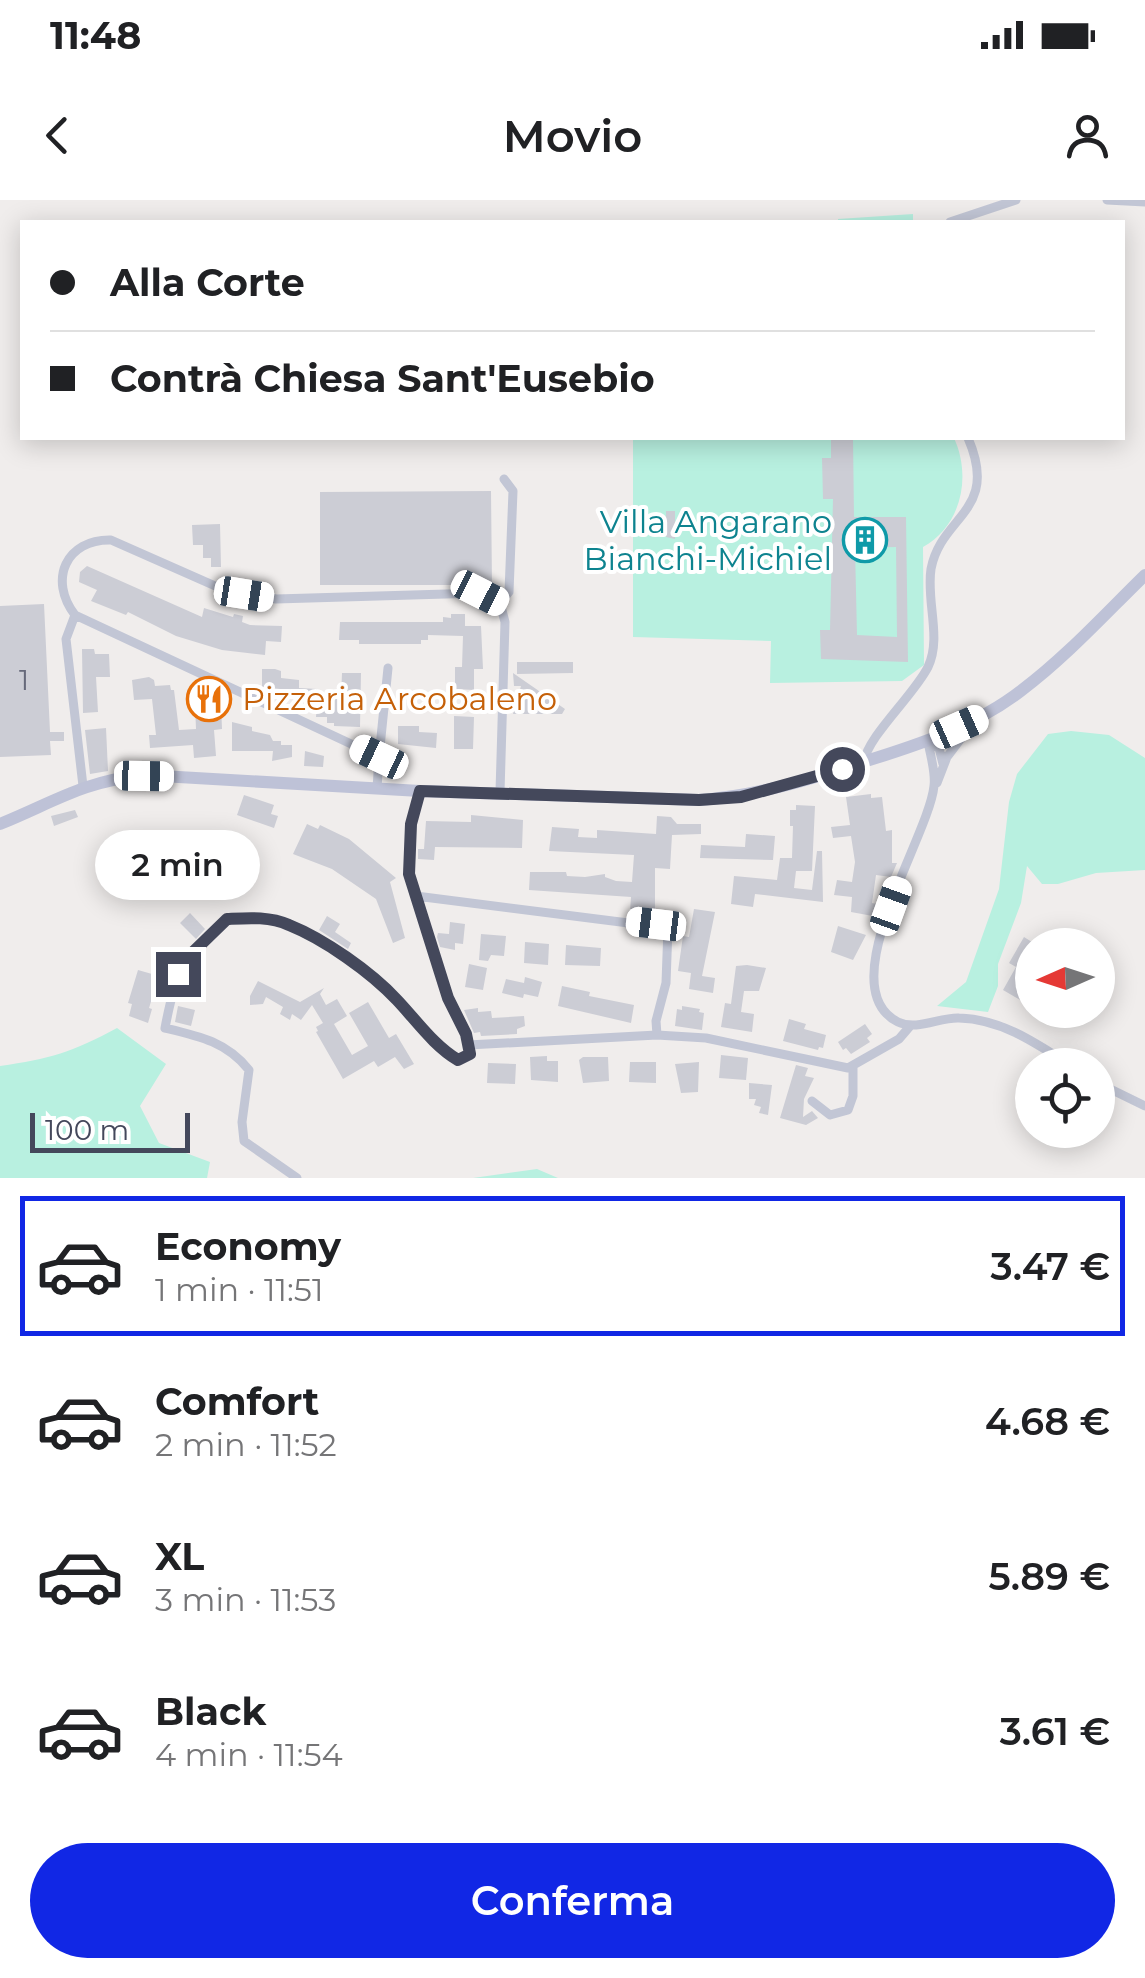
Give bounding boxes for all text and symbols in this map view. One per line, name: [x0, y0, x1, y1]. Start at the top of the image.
text: 11:48: [50, 12, 141, 59]
icon: back: [30, 108, 85, 163]
text: Movio: [503, 108, 642, 163]
icon: person: [1060, 108, 1115, 163]
text: Alla Corte: [110, 259, 305, 306]
text: Contrà Chiesa Sant'Eusebio: [110, 355, 655, 402]
place label: Villa Angarano Bianchi-Michiel: [583, 502, 832, 578]
building icon: Villa Angarano Bianchi-Michiel: [842, 517, 888, 563]
car: [446, 566, 514, 620]
car: [212, 574, 276, 614]
house number: 1: [19, 663, 29, 697]
restaurant icon: Pizzeria Arcobaleno: [186, 676, 232, 722]
place label: Pizzeria Arcobaleno: [242, 679, 557, 718]
car: [925, 701, 993, 753]
car: [345, 731, 413, 783]
route start: [820, 747, 865, 792]
car: [114, 760, 174, 792]
callout: 2 min: [96, 829, 260, 899]
text: 2 min: [131, 845, 224, 884]
car: [867, 873, 915, 939]
car: [624, 905, 688, 943]
north arrow: [1015, 928, 1115, 1028]
map controls: [1015, 928, 1115, 1148]
route end: [156, 952, 201, 997]
button: locate: [1015, 1048, 1115, 1148]
scale bar: [30, 1108, 190, 1153]
text: 100 m: [45, 1113, 129, 1147]
icon: car: [35, 1221, 125, 1311]
text: Economy: [155, 1223, 341, 1270]
text: 3.47 €: [991, 1243, 1110, 1290]
text: 1 min · 11:51: [155, 1270, 324, 1309]
icon: car: [35, 1376, 125, 1466]
text: Comfort: [155, 1378, 319, 1425]
text: 4.68 €: [985, 1398, 1110, 1445]
text: 2 min · 11:52: [155, 1425, 337, 1464]
icon: car: [35, 1531, 125, 1621]
text: XL: [155, 1533, 204, 1580]
text: 5.89 €: [989, 1553, 1110, 1600]
text: 3 min · 11:53: [155, 1580, 336, 1619]
icon: car: [35, 1686, 125, 1776]
text: Black: [155, 1688, 266, 1735]
text: 3.61 €: [1000, 1708, 1110, 1755]
text: 4 min · 11:54: [155, 1735, 343, 1774]
button: Conferma: [30, 1843, 1115, 1958]

